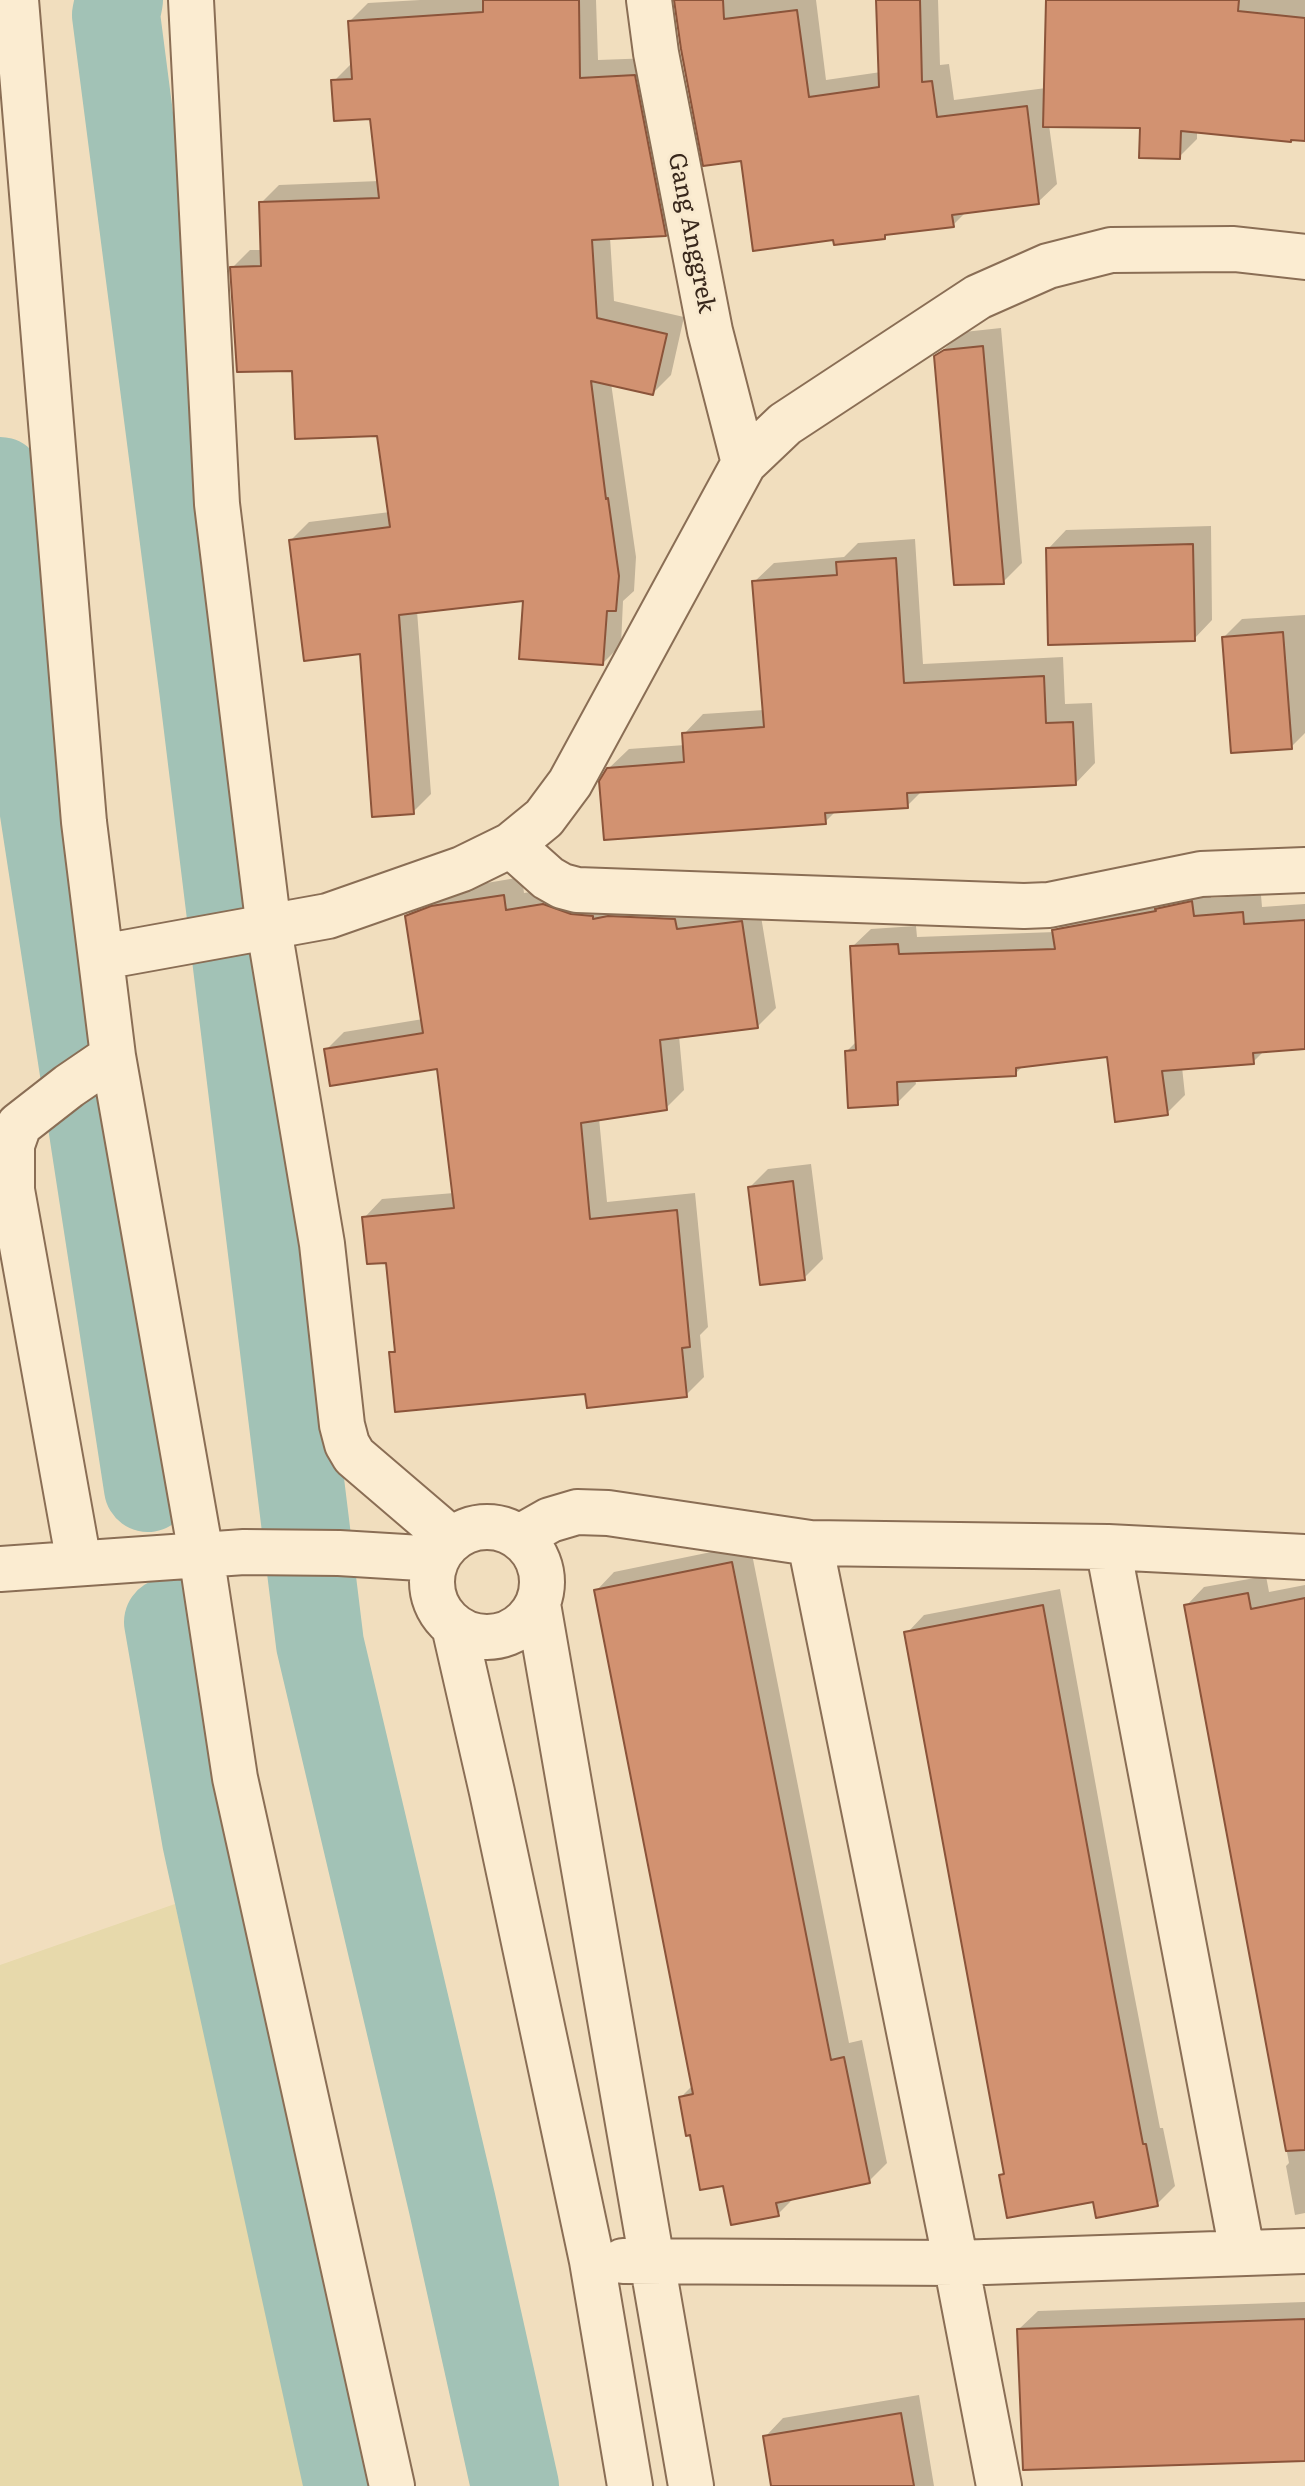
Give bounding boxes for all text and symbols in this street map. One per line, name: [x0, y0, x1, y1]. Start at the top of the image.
street label: Gang Anggrek: [661, 151, 721, 315]

